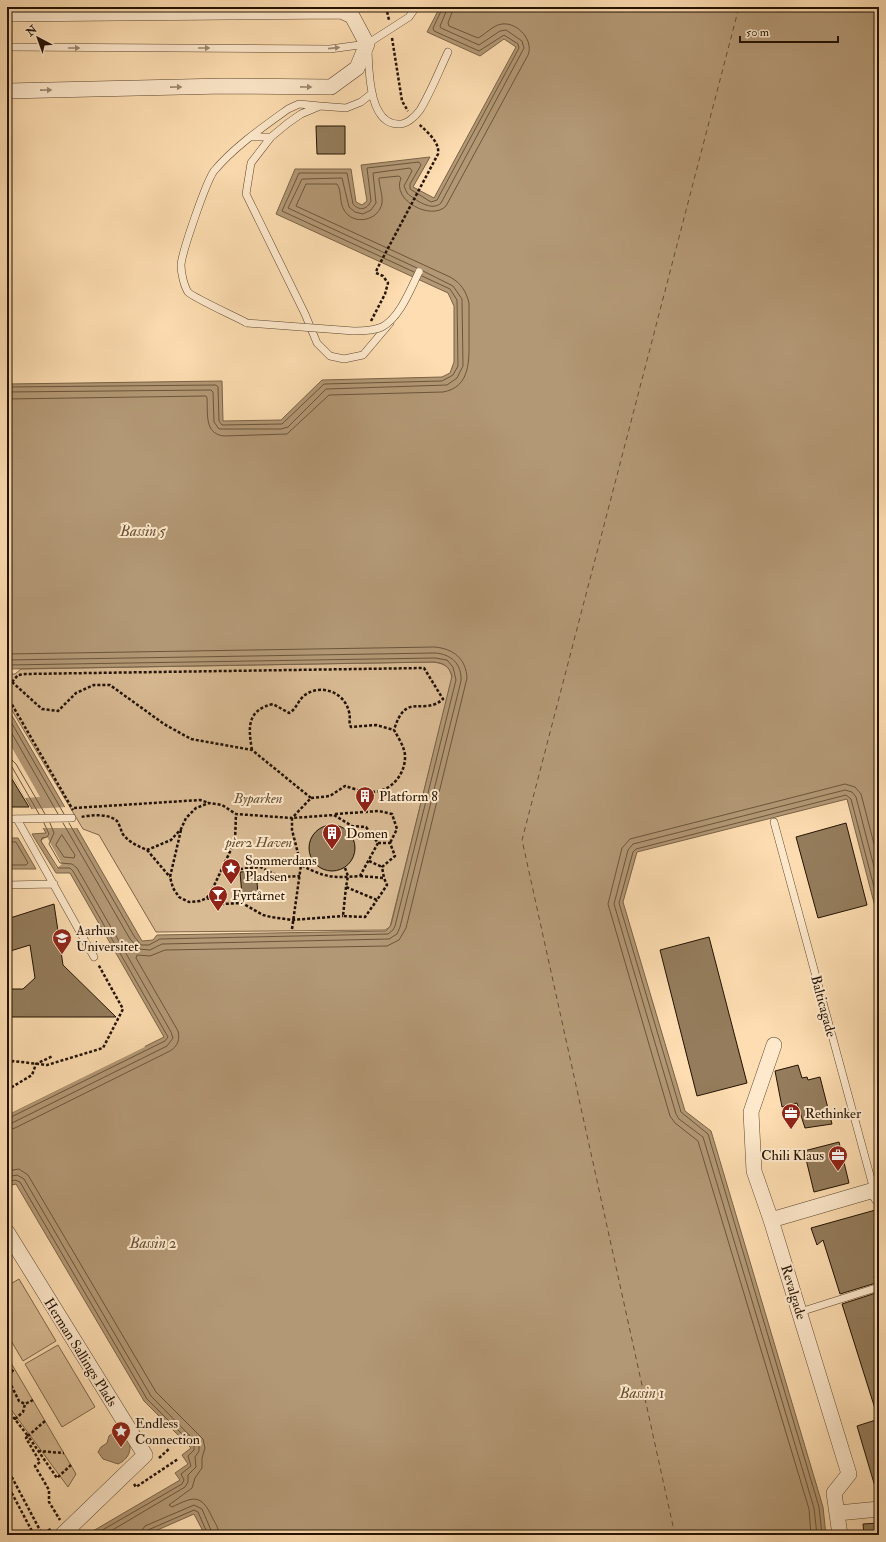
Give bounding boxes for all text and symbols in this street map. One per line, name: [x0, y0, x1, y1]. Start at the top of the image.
north arrow: [18, 18, 58, 58]
scale bar: [740, 18, 838, 44]
text: N: [23, 22, 41, 40]
text: 50 m: [746, 25, 770, 40]
one-way arrow: [68, 45, 81, 51]
one-way arrow: [198, 45, 211, 51]
one-way arrow: [328, 45, 340, 52]
one-way arrow: [170, 84, 183, 90]
one-way arrow: [300, 84, 313, 90]
one-way arrow: [40, 86, 52, 93]
water label: Bassin 5: [119, 522, 167, 541]
building icon: Platform 8: [354, 785, 376, 813]
place label: Platform 8: [379, 788, 438, 805]
park label: Byparken: [233, 790, 283, 807]
building icon: Domen: [321, 822, 343, 850]
place label: Domen: [346, 825, 388, 842]
park label: pier2 Haven: [224, 834, 293, 851]
place label: Sommerdans Pladsen: [245, 852, 317, 885]
place icon: Sommerdans Pladsen: [220, 857, 242, 885]
bar icon: Fyrtårnet: [207, 884, 229, 912]
place label: Fyrtårnet: [232, 887, 285, 905]
place label: Aarhus Universitet: [75, 922, 139, 955]
school or university icon: Aarhus Universitet: [51, 927, 73, 955]
street label: Balticagade: [807, 973, 840, 1039]
office icon: Rethinker: [780, 1102, 802, 1130]
place label: Rethinker: [805, 1105, 862, 1122]
office icon: Chili Klaus: [827, 1144, 849, 1172]
place label: Chili Klaus: [761, 1147, 824, 1164]
water label: Bassin 2: [128, 1234, 177, 1253]
street label: Revalgade: [777, 1263, 810, 1322]
street label: Herman Sallings Plads: [40, 1295, 121, 1410]
water label: Bassin 1: [619, 1384, 664, 1403]
place label: Endless Connection: [135, 1415, 200, 1448]
place icon: Endless Connection: [110, 1420, 132, 1448]

